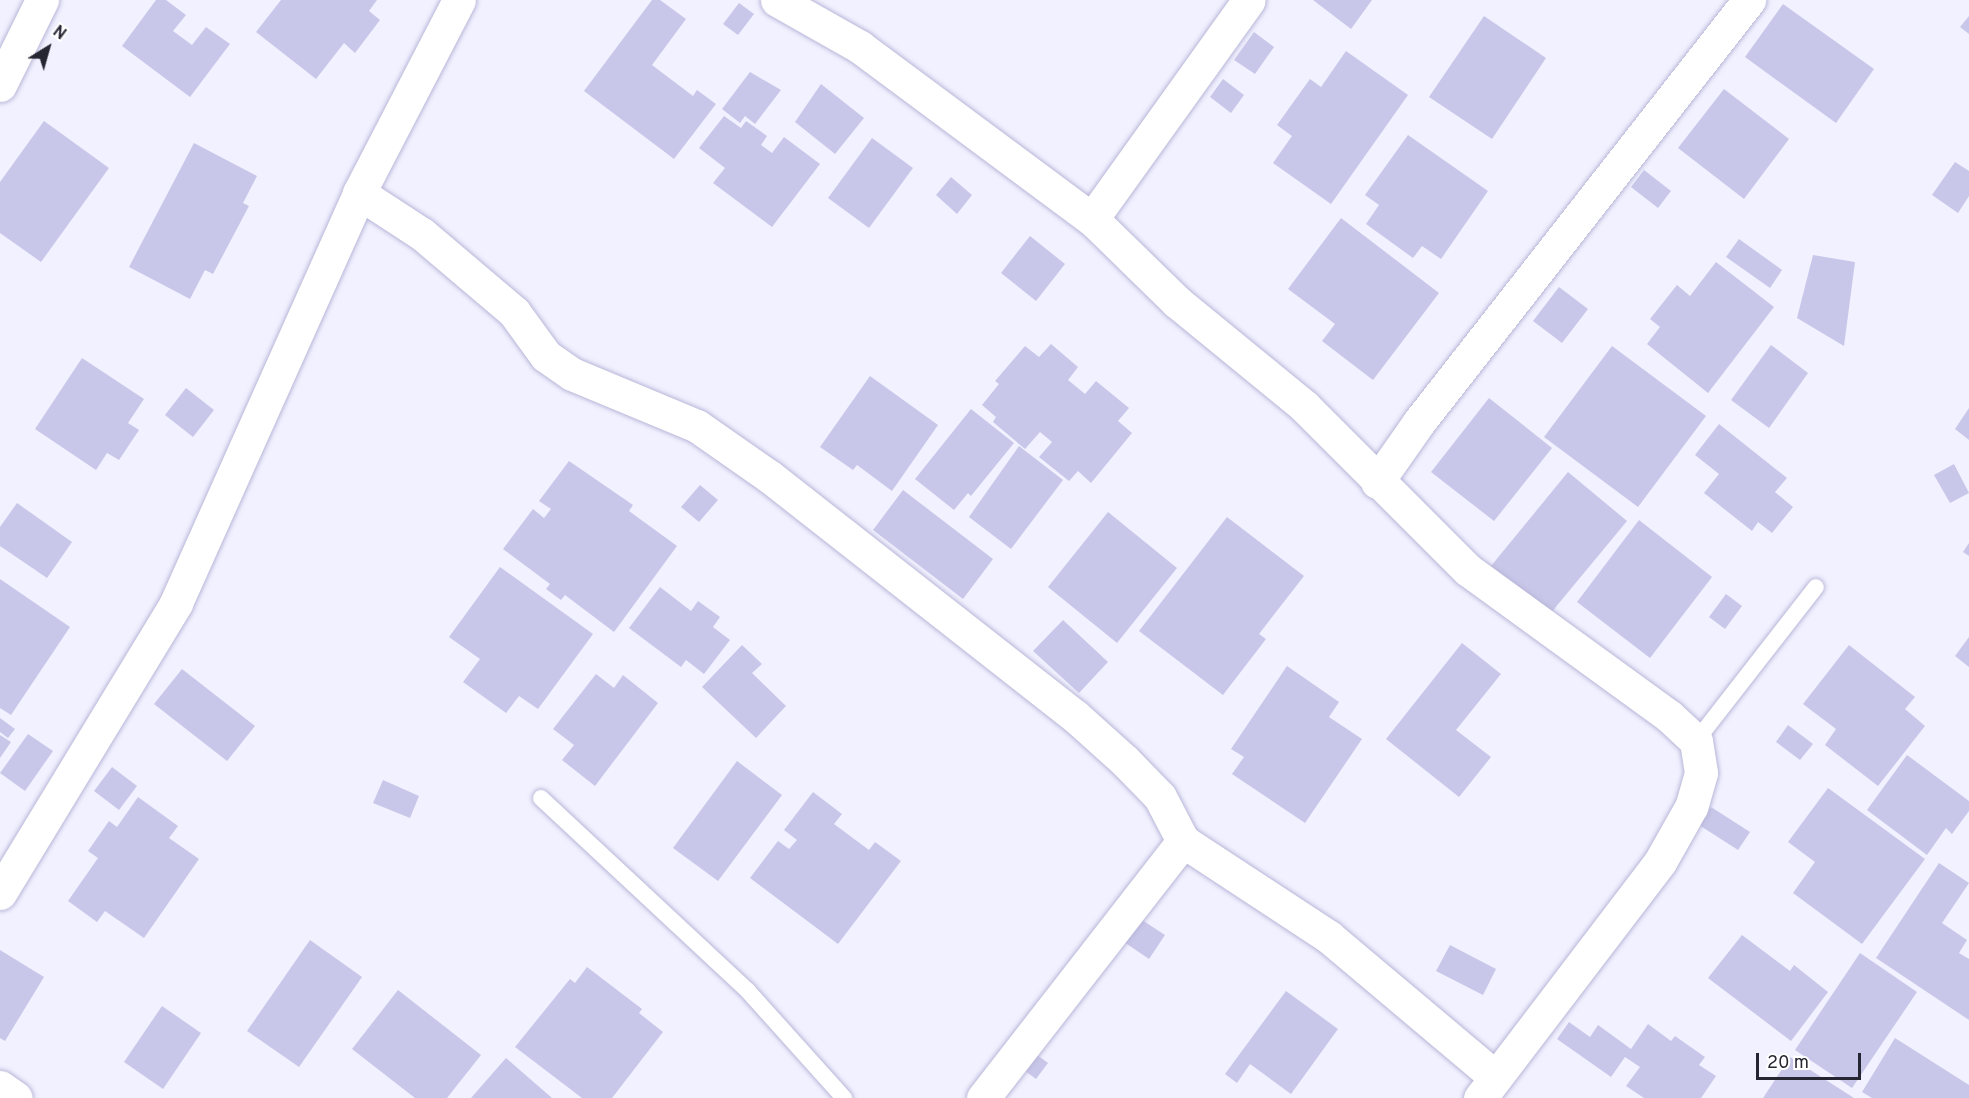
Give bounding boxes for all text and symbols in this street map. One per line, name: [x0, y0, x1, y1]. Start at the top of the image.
north arrow: [18, 18, 78, 78]
text: N: [48, 22, 69, 45]
scale bar: [1759, 1041, 1864, 1079]
text: 20 m: [1767, 1052, 1809, 1075]

